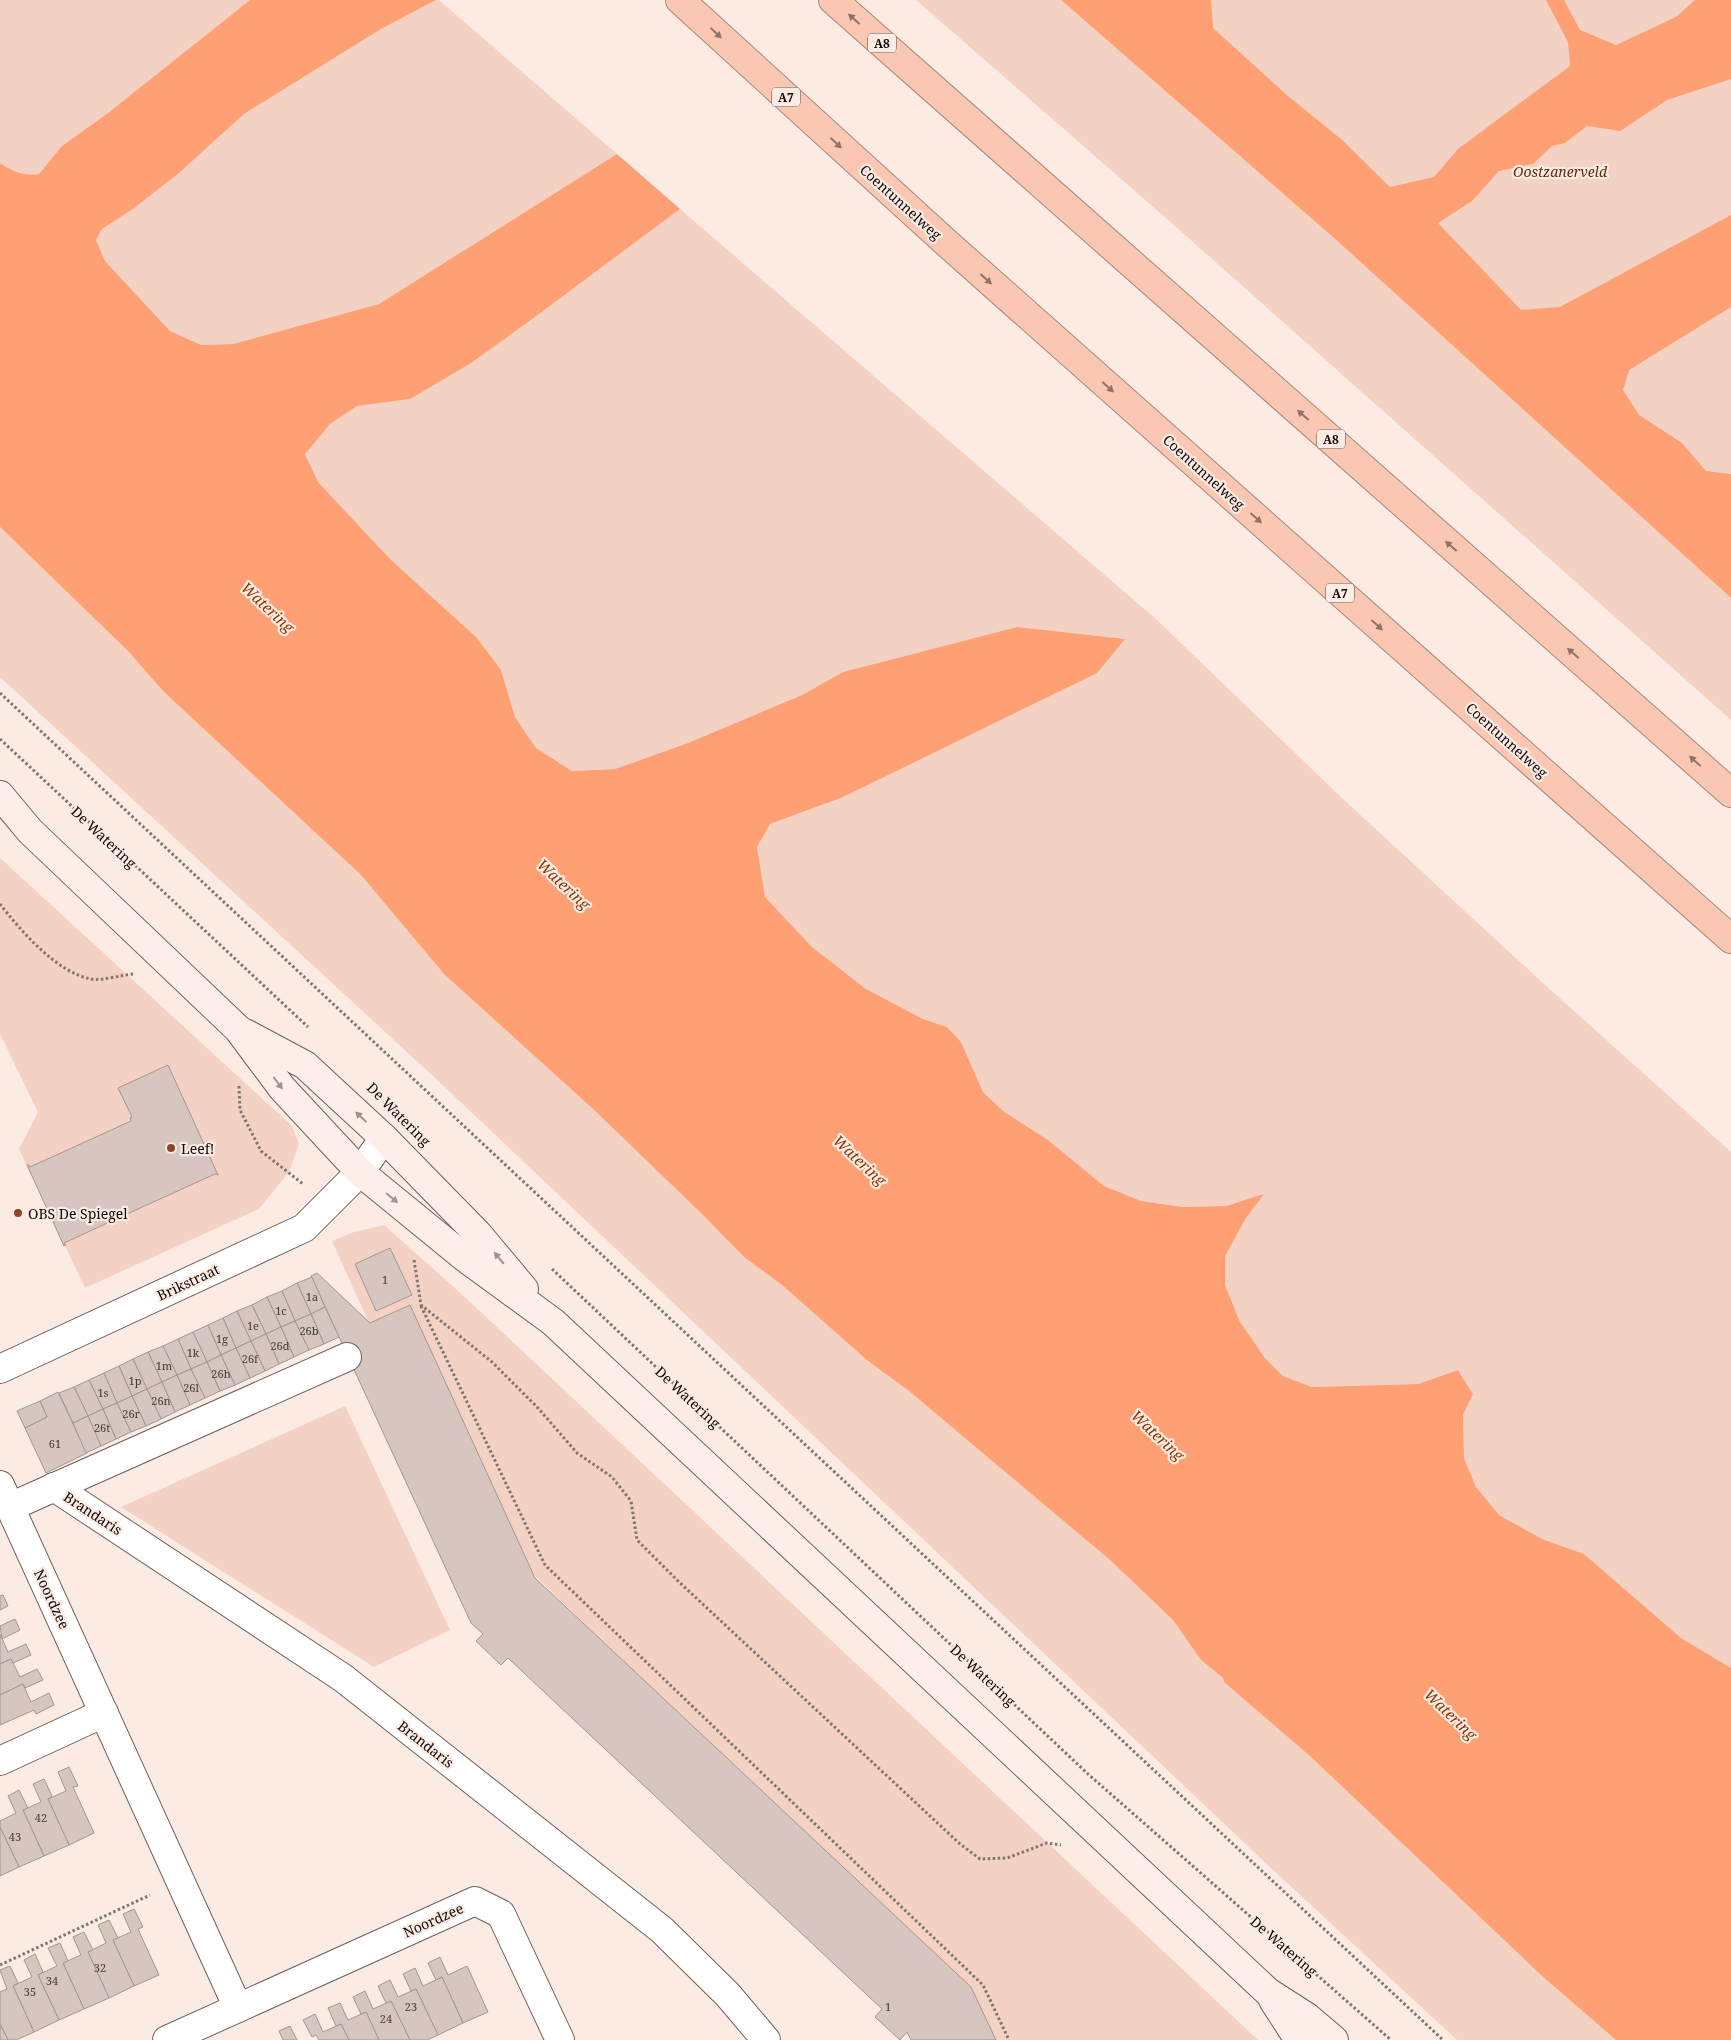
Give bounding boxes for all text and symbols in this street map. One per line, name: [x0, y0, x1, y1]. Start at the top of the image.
one-way arrow: [849, 13, 861, 25]
one-way arrow: [710, 27, 722, 39]
road number: A8: [868, 34, 896, 52]
road number: A7: [772, 88, 800, 106]
one-way arrow: [830, 137, 842, 149]
street label: Coentunnelweg: [856, 160, 946, 244]
park label: Oostzanerveld: [1513, 162, 1608, 181]
one-way arrow: [980, 273, 992, 285]
one-way arrow: [1101, 381, 1114, 392]
one-way arrow: [1297, 410, 1309, 421]
road number: A8: [1317, 429, 1345, 448]
street label: Coentunnelweg: [1159, 430, 1249, 514]
one-way arrow: [1249, 512, 1262, 523]
one-way arrow: [1445, 540, 1458, 551]
water label: Watering: [237, 577, 299, 637]
road number: A7: [1326, 584, 1354, 602]
one-way arrow: [1371, 620, 1384, 631]
one-way arrow: [1567, 648, 1579, 659]
street label: Coentunnelweg: [1462, 698, 1552, 782]
one-way arrow: [1689, 755, 1701, 767]
street label: De Watering: [67, 802, 141, 873]
water label: Watering: [533, 854, 595, 914]
one-way arrow: [273, 1076, 283, 1089]
street label: De Watering: [363, 1078, 435, 1150]
one-way arrow: [355, 1111, 367, 1123]
water label: Watering: [829, 1130, 891, 1190]
place label: Leef!: [181, 1139, 215, 1158]
marker: Leef!: [165, 1142, 177, 1154]
one-way arrow: [385, 1192, 398, 1203]
place label: OBS De Spiegel: [28, 1204, 128, 1223]
marker: OBS De Spiegel: [12, 1207, 24, 1219]
one-way arrow: [493, 1252, 504, 1265]
street label: Brikstraat: [154, 1259, 222, 1305]
house number: 1: [382, 1272, 388, 1287]
house number: 1a: [306, 1289, 318, 1304]
house number: 1c: [275, 1303, 287, 1318]
house number: 1e: [247, 1318, 259, 1333]
house number: 26b: [299, 1323, 319, 1338]
house number: 1g: [216, 1331, 228, 1346]
house number: 26d: [270, 1338, 290, 1353]
house number: 1k: [187, 1345, 200, 1360]
house number: 26f: [242, 1351, 259, 1366]
house number: 1m: [156, 1358, 173, 1373]
street label: De Watering: [651, 1362, 725, 1433]
house number: 26h: [211, 1366, 231, 1381]
house number: 1p: [129, 1373, 142, 1388]
house number: 26l: [183, 1380, 199, 1395]
house number: 1s: [97, 1385, 109, 1400]
house number: 26n: [151, 1393, 171, 1408]
water label: Watering: [1127, 1405, 1189, 1465]
house number: 26r: [122, 1406, 141, 1421]
house number: 26t: [94, 1420, 110, 1435]
house number: 61: [49, 1436, 61, 1451]
street label: Brandaris: [60, 1487, 126, 1539]
street label: Noordzee: [30, 1566, 74, 1632]
street label: De Watering: [946, 1640, 1020, 1711]
water label: Watering: [1421, 1684, 1482, 1744]
street label: Brandaris: [394, 1716, 458, 1772]
house number: 42: [35, 1810, 47, 1825]
house number: 43: [9, 1829, 21, 1844]
street label: Noordzee: [400, 1898, 466, 1942]
street label: De Watering: [1246, 1912, 1322, 1981]
house number: 32: [94, 1960, 106, 1975]
house number: 34: [46, 1973, 58, 1988]
house number: 35: [24, 1984, 36, 1999]
house number: 23: [405, 1999, 417, 2014]
house number: 1: [885, 1999, 891, 2014]
house number: 24: [380, 2011, 392, 2026]

